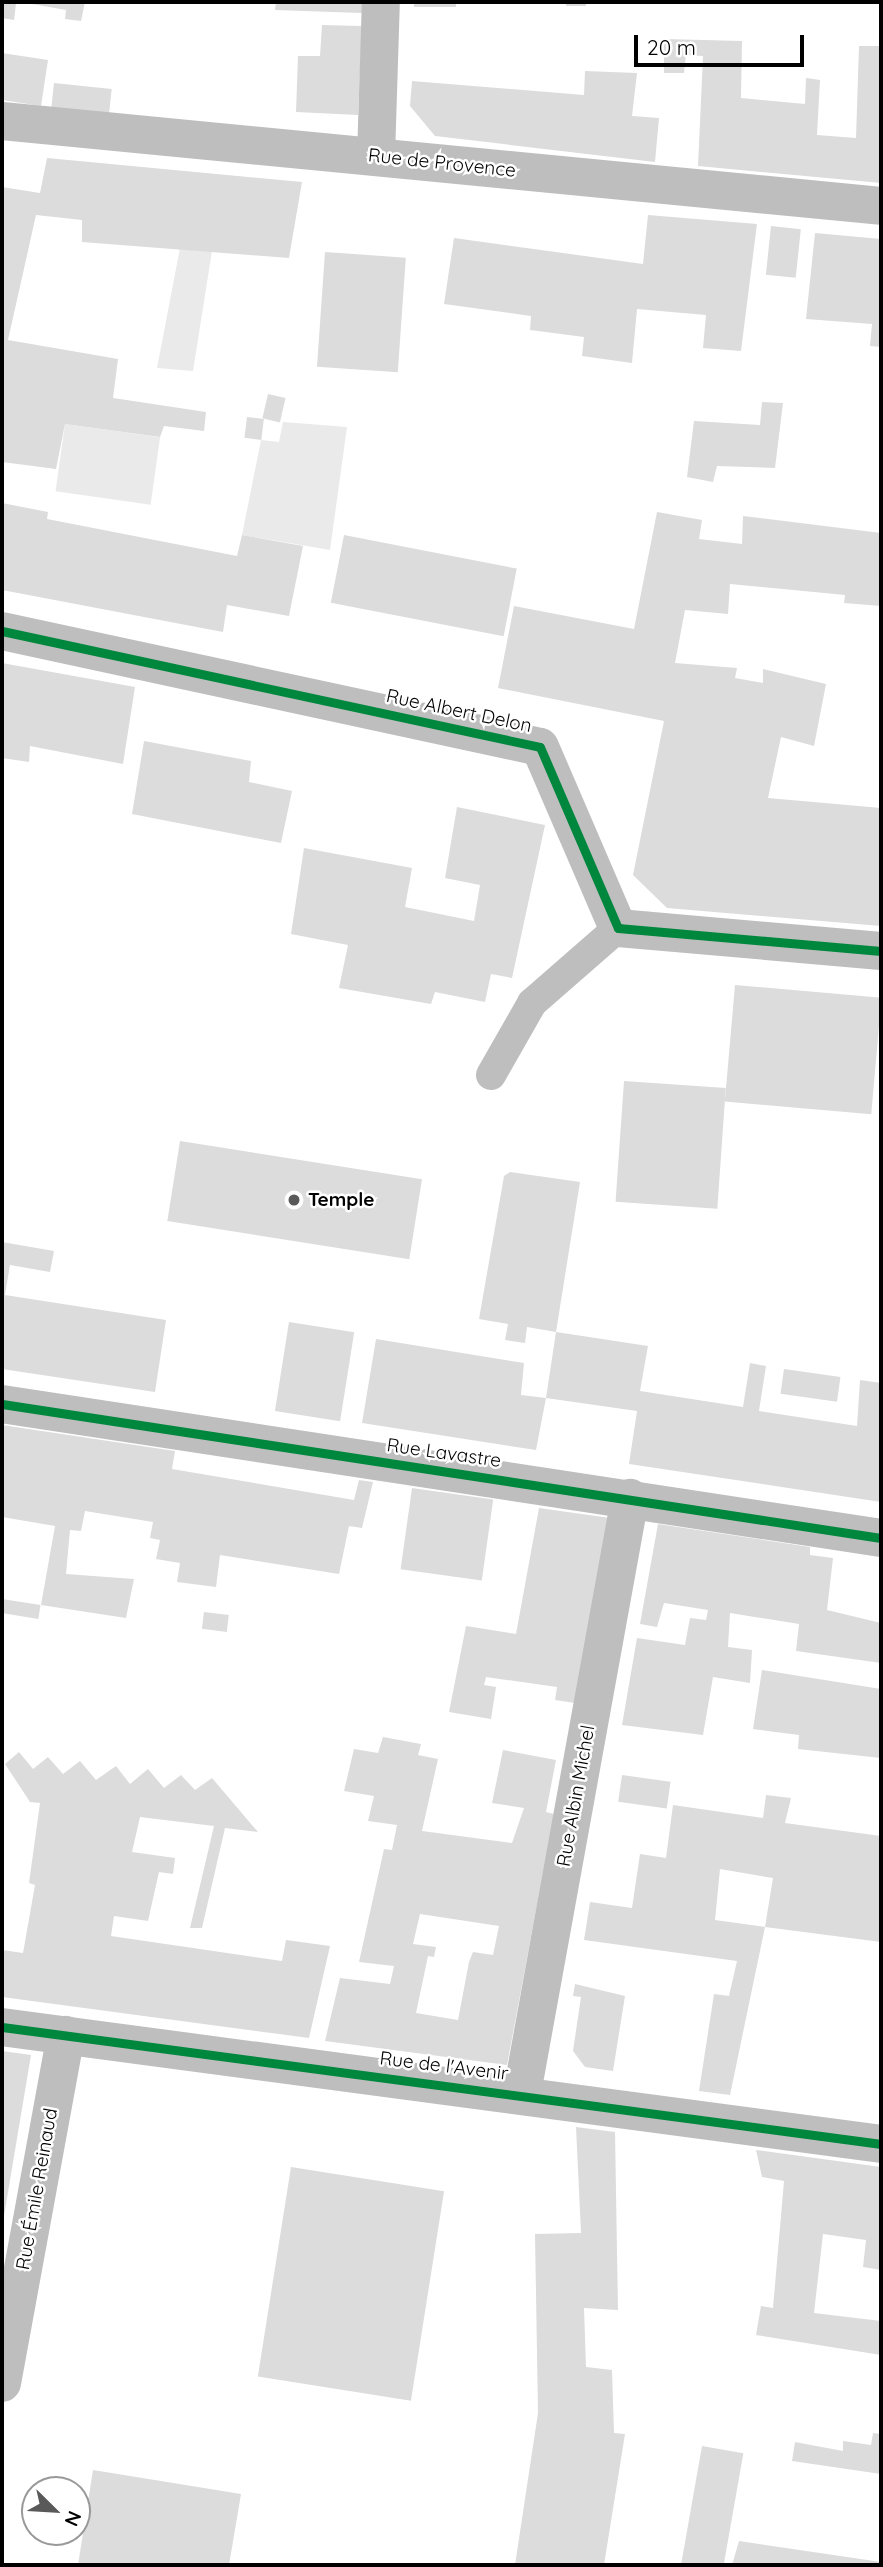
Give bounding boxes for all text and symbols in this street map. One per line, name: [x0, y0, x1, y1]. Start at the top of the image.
scale bar: [638, 21, 808, 65]
text: 20 m: [647, 34, 696, 60]
street label: Rue de Provence: [367, 144, 517, 182]
street label: Rue Albert Delon: [384, 684, 534, 738]
place label: Temple: [308, 1189, 374, 1211]
marker: Temple: [286, 1192, 302, 1208]
street label: Rue Lavastre: [385, 1434, 503, 1472]
street label: Rue Albin Michel: [552, 1724, 600, 1868]
street label: Rue de l'Avenir: [378, 2047, 510, 2085]
street label: Rue Émile Reinaud: [12, 2106, 62, 2272]
north arrow: [21, 2476, 91, 2546]
text: N: [60, 2507, 87, 2530]

